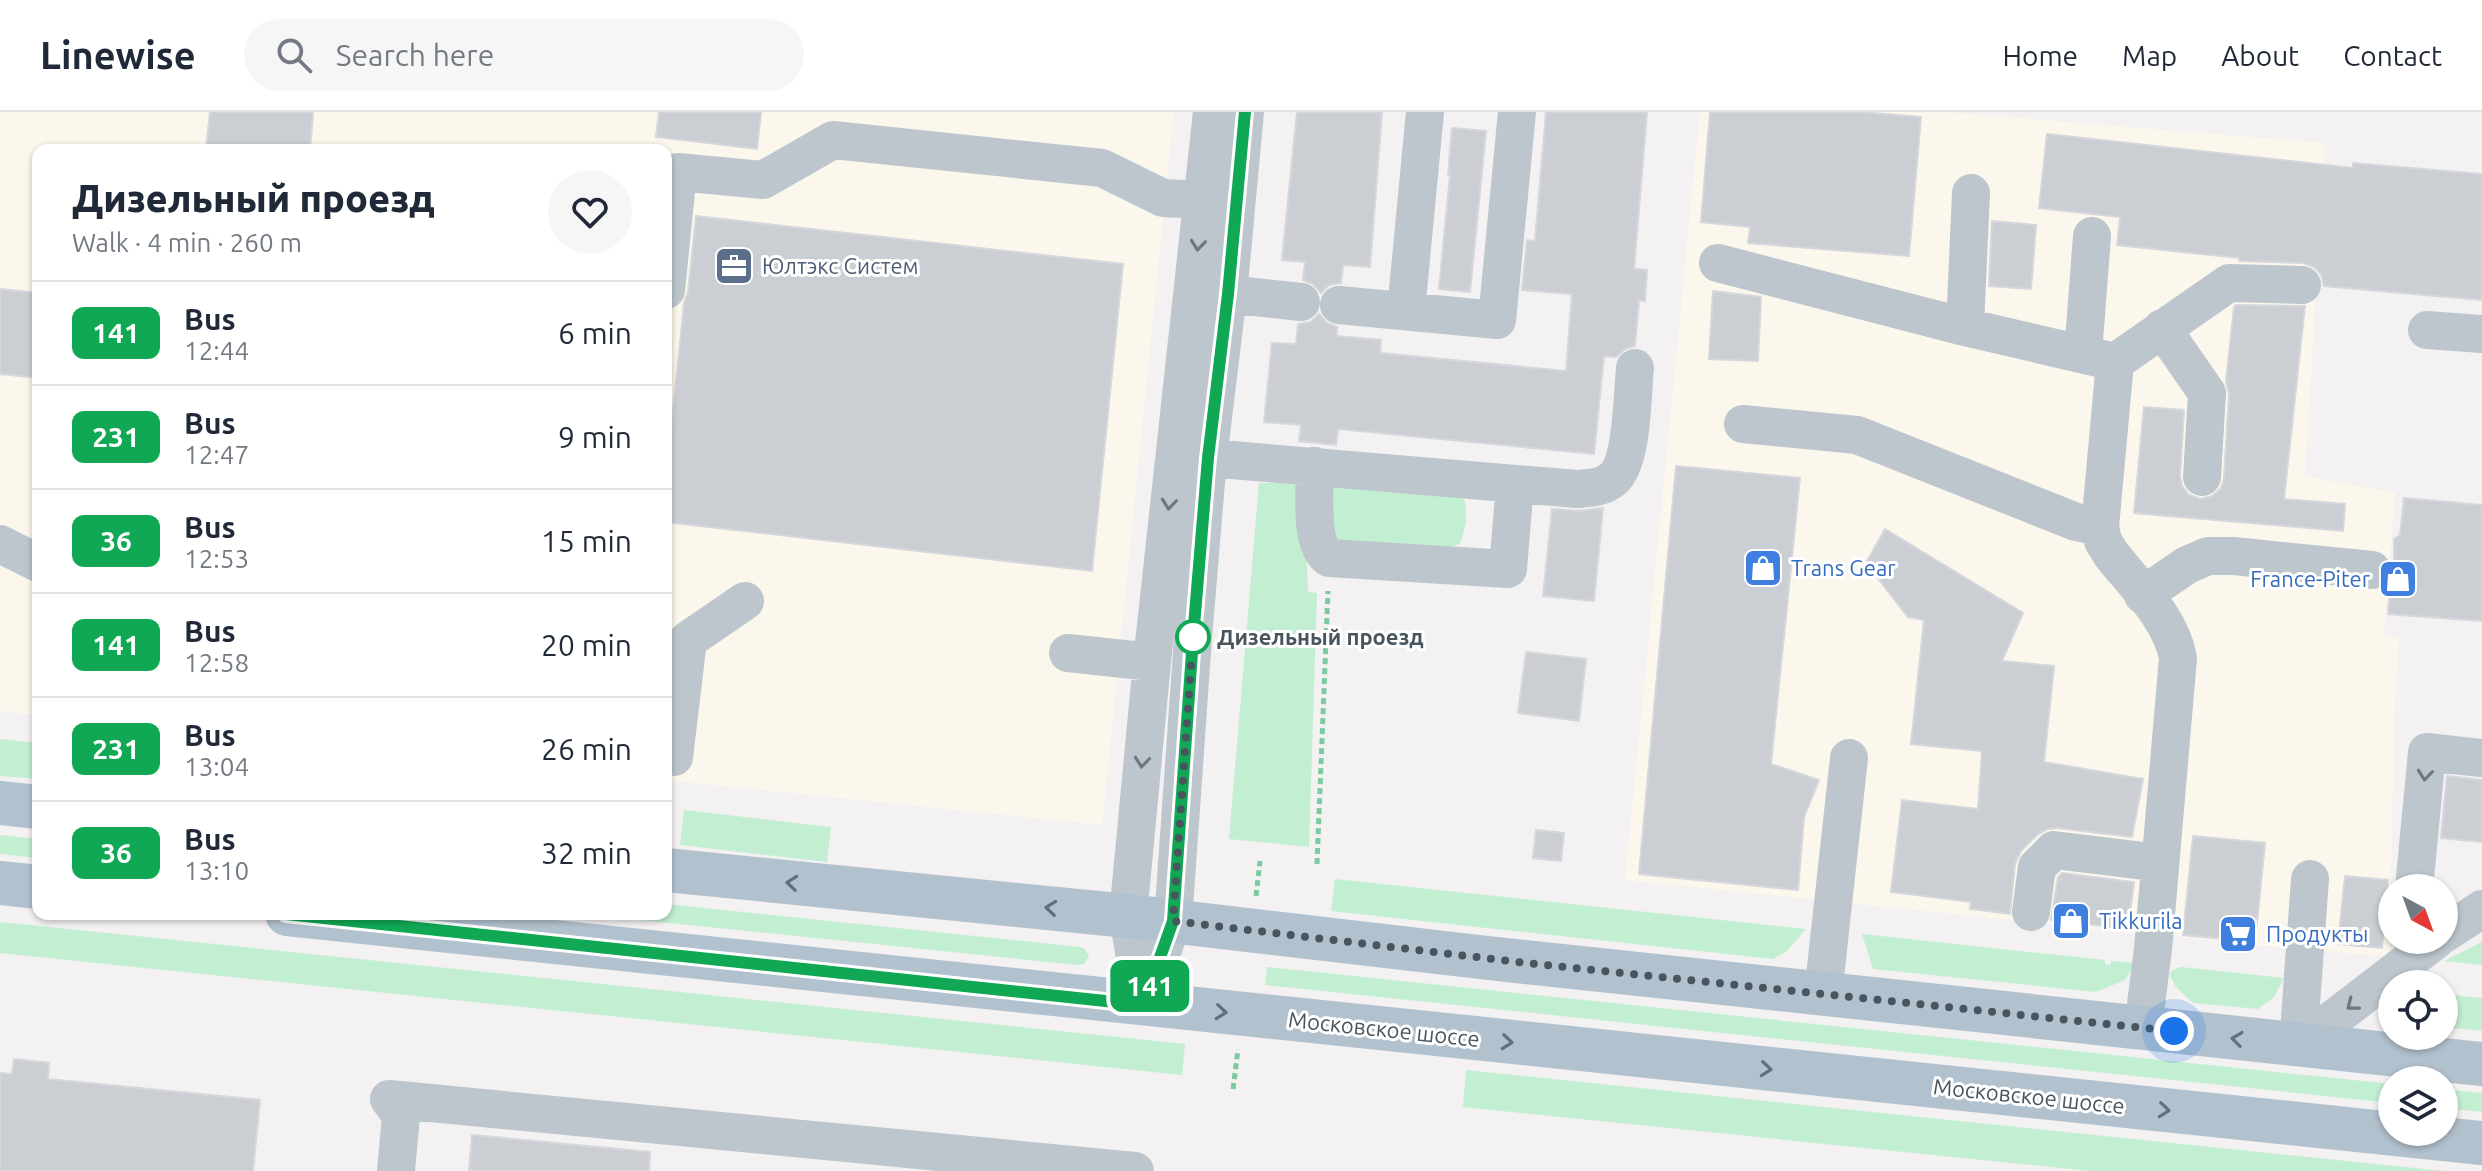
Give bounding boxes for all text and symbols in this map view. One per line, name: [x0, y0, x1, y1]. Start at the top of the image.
search box: [244, 19, 804, 91]
icon: search: [272, 33, 316, 77]
text: Linewise: [40, 34, 196, 76]
text: Search here: [336, 38, 494, 72]
text: Home: [2003, 40, 2078, 71]
text: Map: [2122, 40, 2177, 71]
text: About: [2221, 40, 2299, 71]
text: Contact: [2343, 40, 2442, 71]
button: heart: [548, 170, 632, 254]
text: Дизельный проезд: [72, 177, 435, 219]
text: Walk · 4 min · 260 m: [72, 228, 302, 257]
one-way arrow: [1190, 239, 1207, 252]
office icon: Юлтэкс Систем: [713, 245, 755, 287]
place label: Юлтэкс Систем: [762, 253, 919, 278]
text: Bus: [184, 302, 236, 336]
text: 6 min: [558, 316, 632, 350]
text: 141: [92, 317, 140, 348]
text: 12:44: [184, 336, 249, 365]
text: Bus: [184, 406, 236, 440]
text: 9 min: [558, 420, 632, 454]
text: 231: [92, 421, 140, 452]
text: 12:47: [184, 440, 249, 469]
one-way arrow: [1161, 498, 1178, 511]
text: Bus: [184, 510, 236, 544]
text: 15 min: [541, 524, 632, 558]
text: 36: [100, 525, 132, 556]
text: 12:53: [184, 544, 249, 573]
shop icon: Trans Gear: [1742, 547, 1784, 589]
place label: Trans Gear: [1791, 555, 1896, 580]
shop icon: France-Piter: [2377, 558, 2419, 600]
place label: France-Piter: [2250, 566, 2371, 591]
text: Bus: [184, 614, 236, 648]
marker: Дизельный проезд: [1176, 620, 1210, 654]
place label: Дизельный проезд: [1217, 624, 1424, 649]
text: 20 min: [541, 628, 632, 662]
text: 141: [92, 629, 140, 660]
text: 12:58: [184, 648, 249, 677]
text: Bus: [184, 718, 236, 752]
text: 26 min: [541, 732, 632, 766]
text: 231: [92, 733, 140, 764]
text: 13:04: [184, 752, 249, 781]
one-way arrow: [1133, 756, 1150, 769]
one-way arrow: [2416, 769, 2433, 782]
text: Bus: [184, 822, 236, 856]
text: 32 min: [541, 836, 632, 870]
text: 36: [100, 837, 132, 868]
text: 13:10: [184, 856, 249, 885]
one-way arrow: [785, 874, 798, 891]
north arrow: [2378, 874, 2458, 954]
map controls: [2378, 874, 2458, 1146]
one-way arrow: [1044, 900, 1057, 917]
shop icon: Tikkurila: [2050, 900, 2092, 942]
place label: Tikkurila: [2099, 908, 2183, 933]
supermarket icon: Продукты: [2217, 913, 2259, 955]
place label: Продукты: [2266, 921, 2368, 946]
line badge: 141: [1104, 960, 1196, 1012]
text: 141: [1126, 970, 1174, 1001]
button: locate: [2378, 970, 2458, 1050]
one-way arrow: [2347, 995, 2361, 1010]
one-way arrow: [1215, 1004, 1228, 1021]
street label: Московское шоссе: [1287, 1006, 1481, 1051]
your location: [2154, 1011, 2194, 1051]
one-way arrow: [2230, 1030, 2243, 1047]
one-way arrow: [1501, 1033, 1514, 1050]
one-way arrow: [1760, 1060, 1773, 1077]
button: layers: [2378, 1066, 2458, 1146]
street label: Московское шоссе: [1932, 1073, 2126, 1118]
one-way arrow: [2158, 1101, 2171, 1118]

